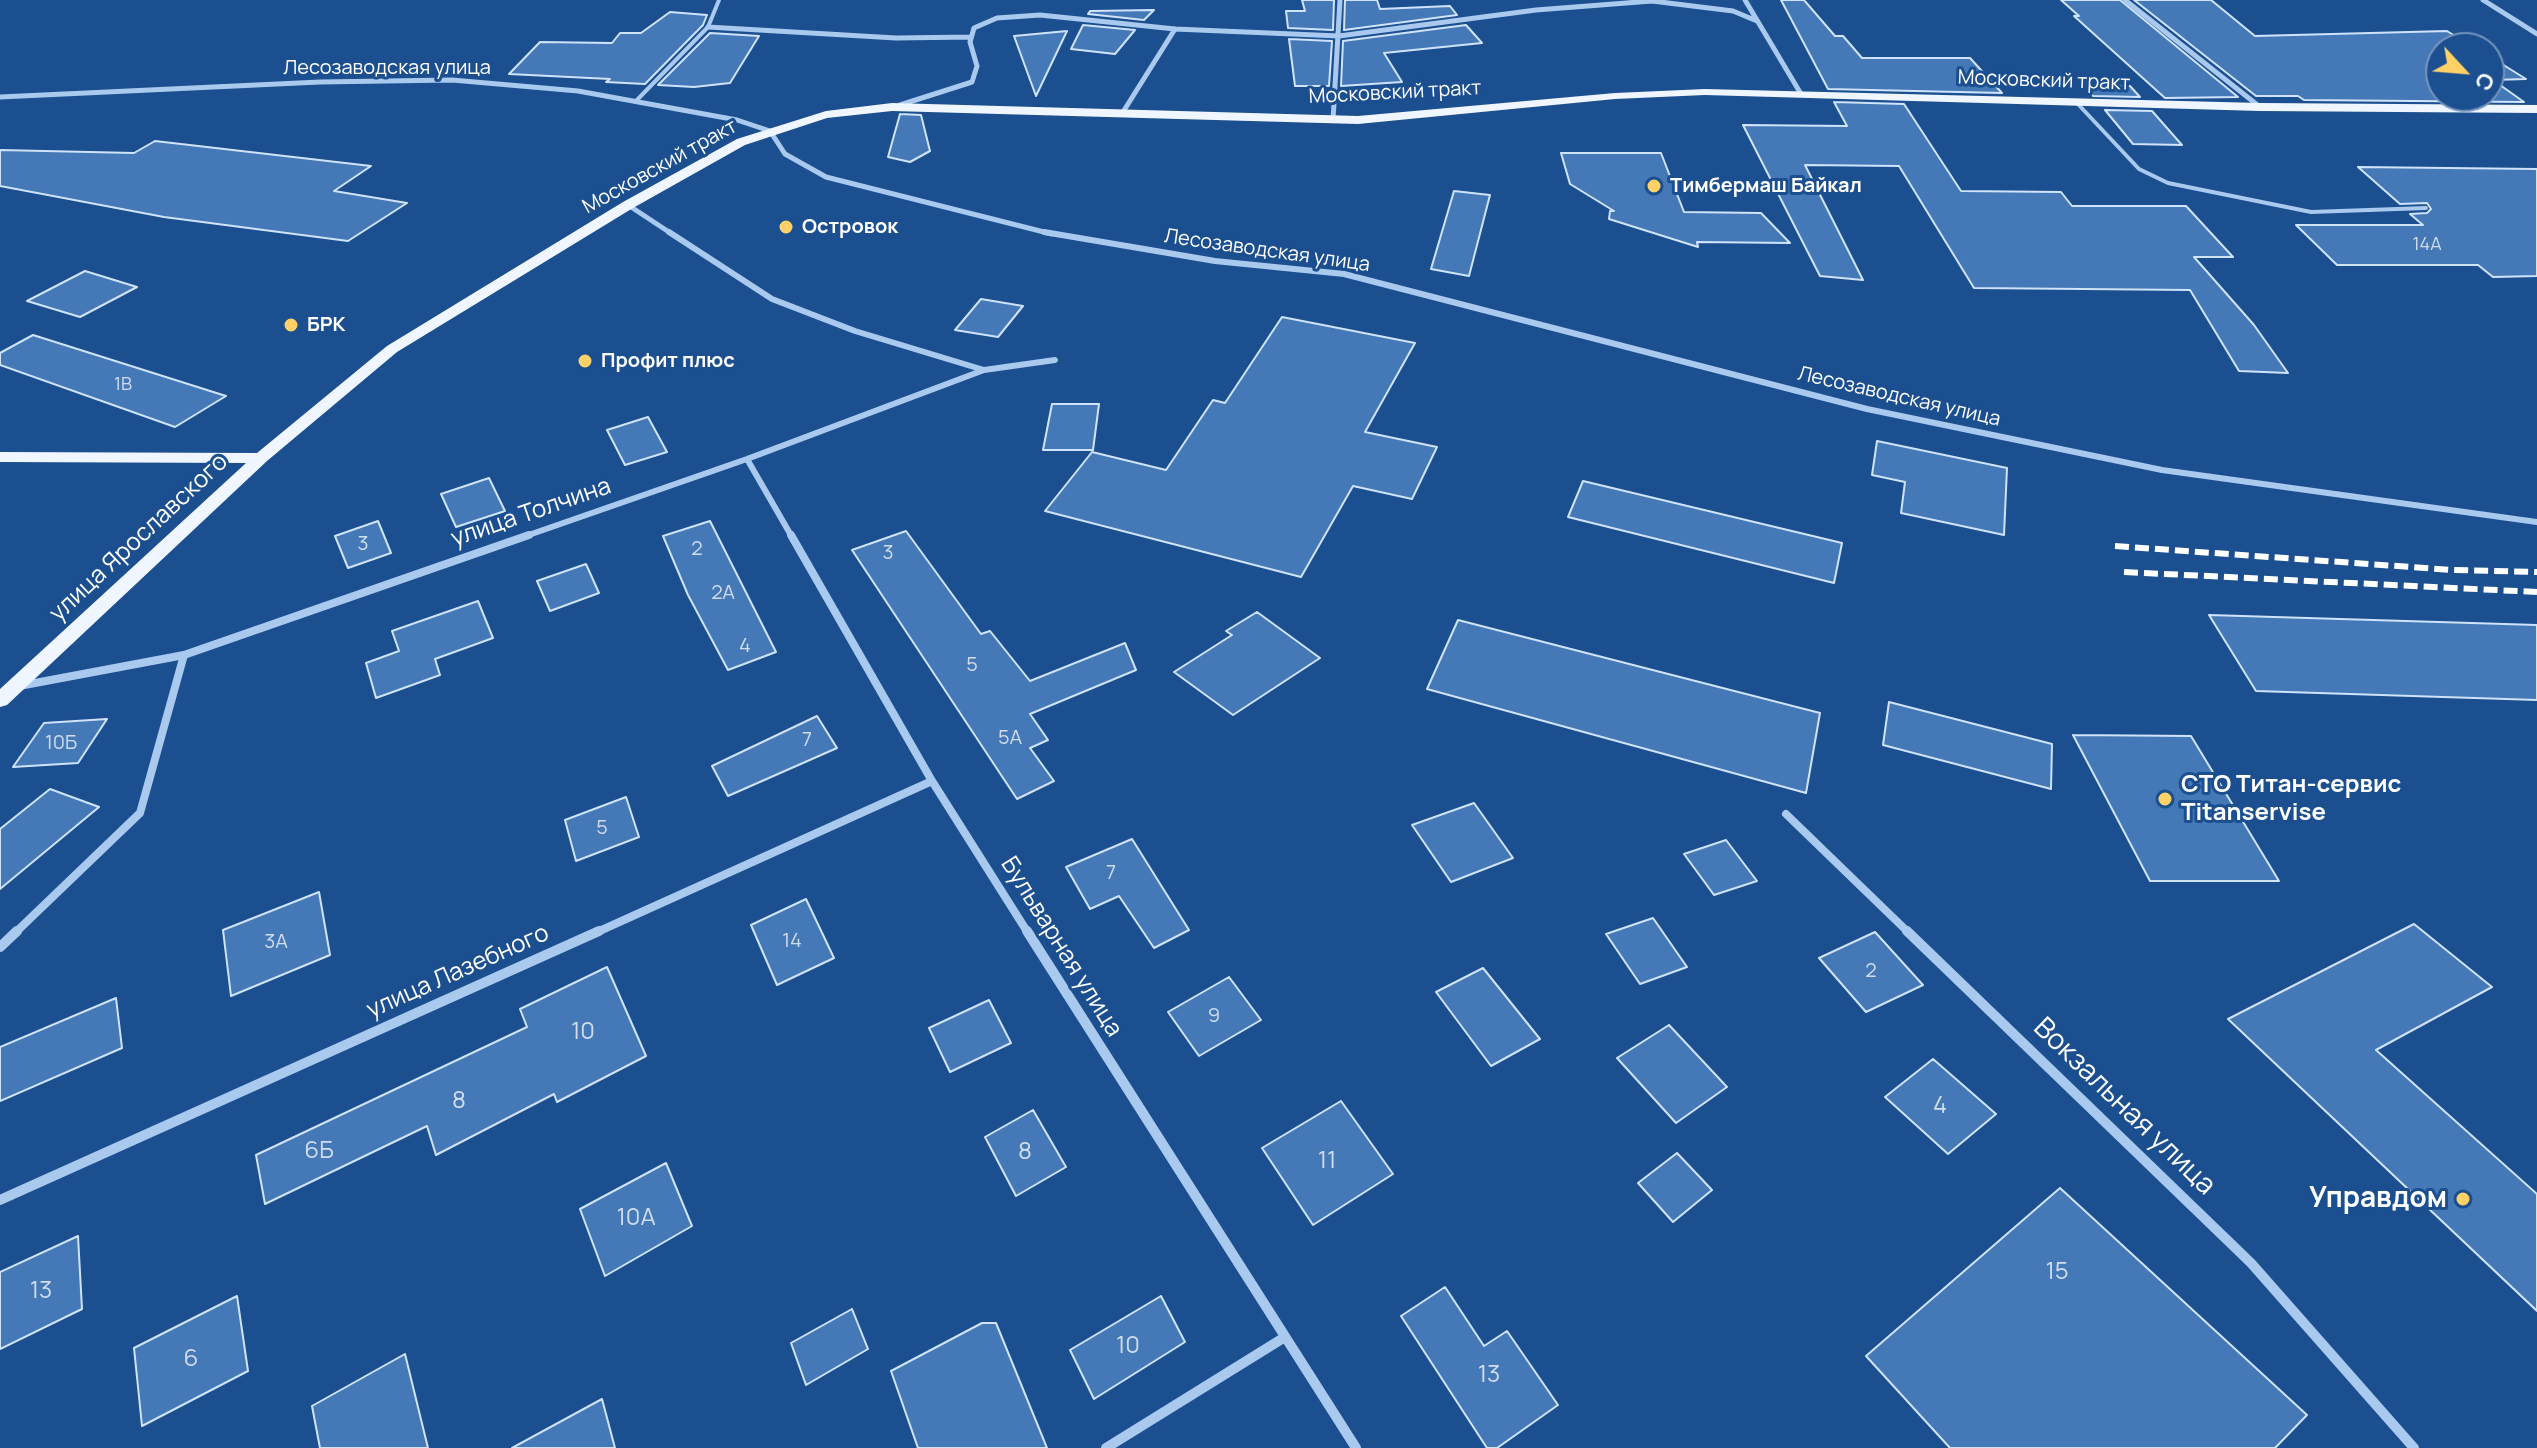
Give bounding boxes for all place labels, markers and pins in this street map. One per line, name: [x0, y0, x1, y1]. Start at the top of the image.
place label: Тимбермаш Байкал: [1670, 174, 1862, 198]
marker: Тимбермаш Байкал: [1645, 177, 1663, 195]
place label: Островок: [802, 215, 898, 239]
marker: Островок: [777, 218, 795, 236]
place label: БРК: [307, 313, 345, 337]
marker: БРК: [282, 316, 300, 334]
place label: Профит плюс: [601, 349, 735, 373]
marker: Профит плюс: [576, 352, 594, 370]
place label: СТО Титан-сервис Titanservise: [2181, 771, 2401, 827]
marker: СТО Титан-сервис Titanservise: [2156, 790, 2174, 808]
place label: Управдом: [2309, 1182, 2447, 1216]
marker: Управдом: [2454, 1190, 2472, 1208]

